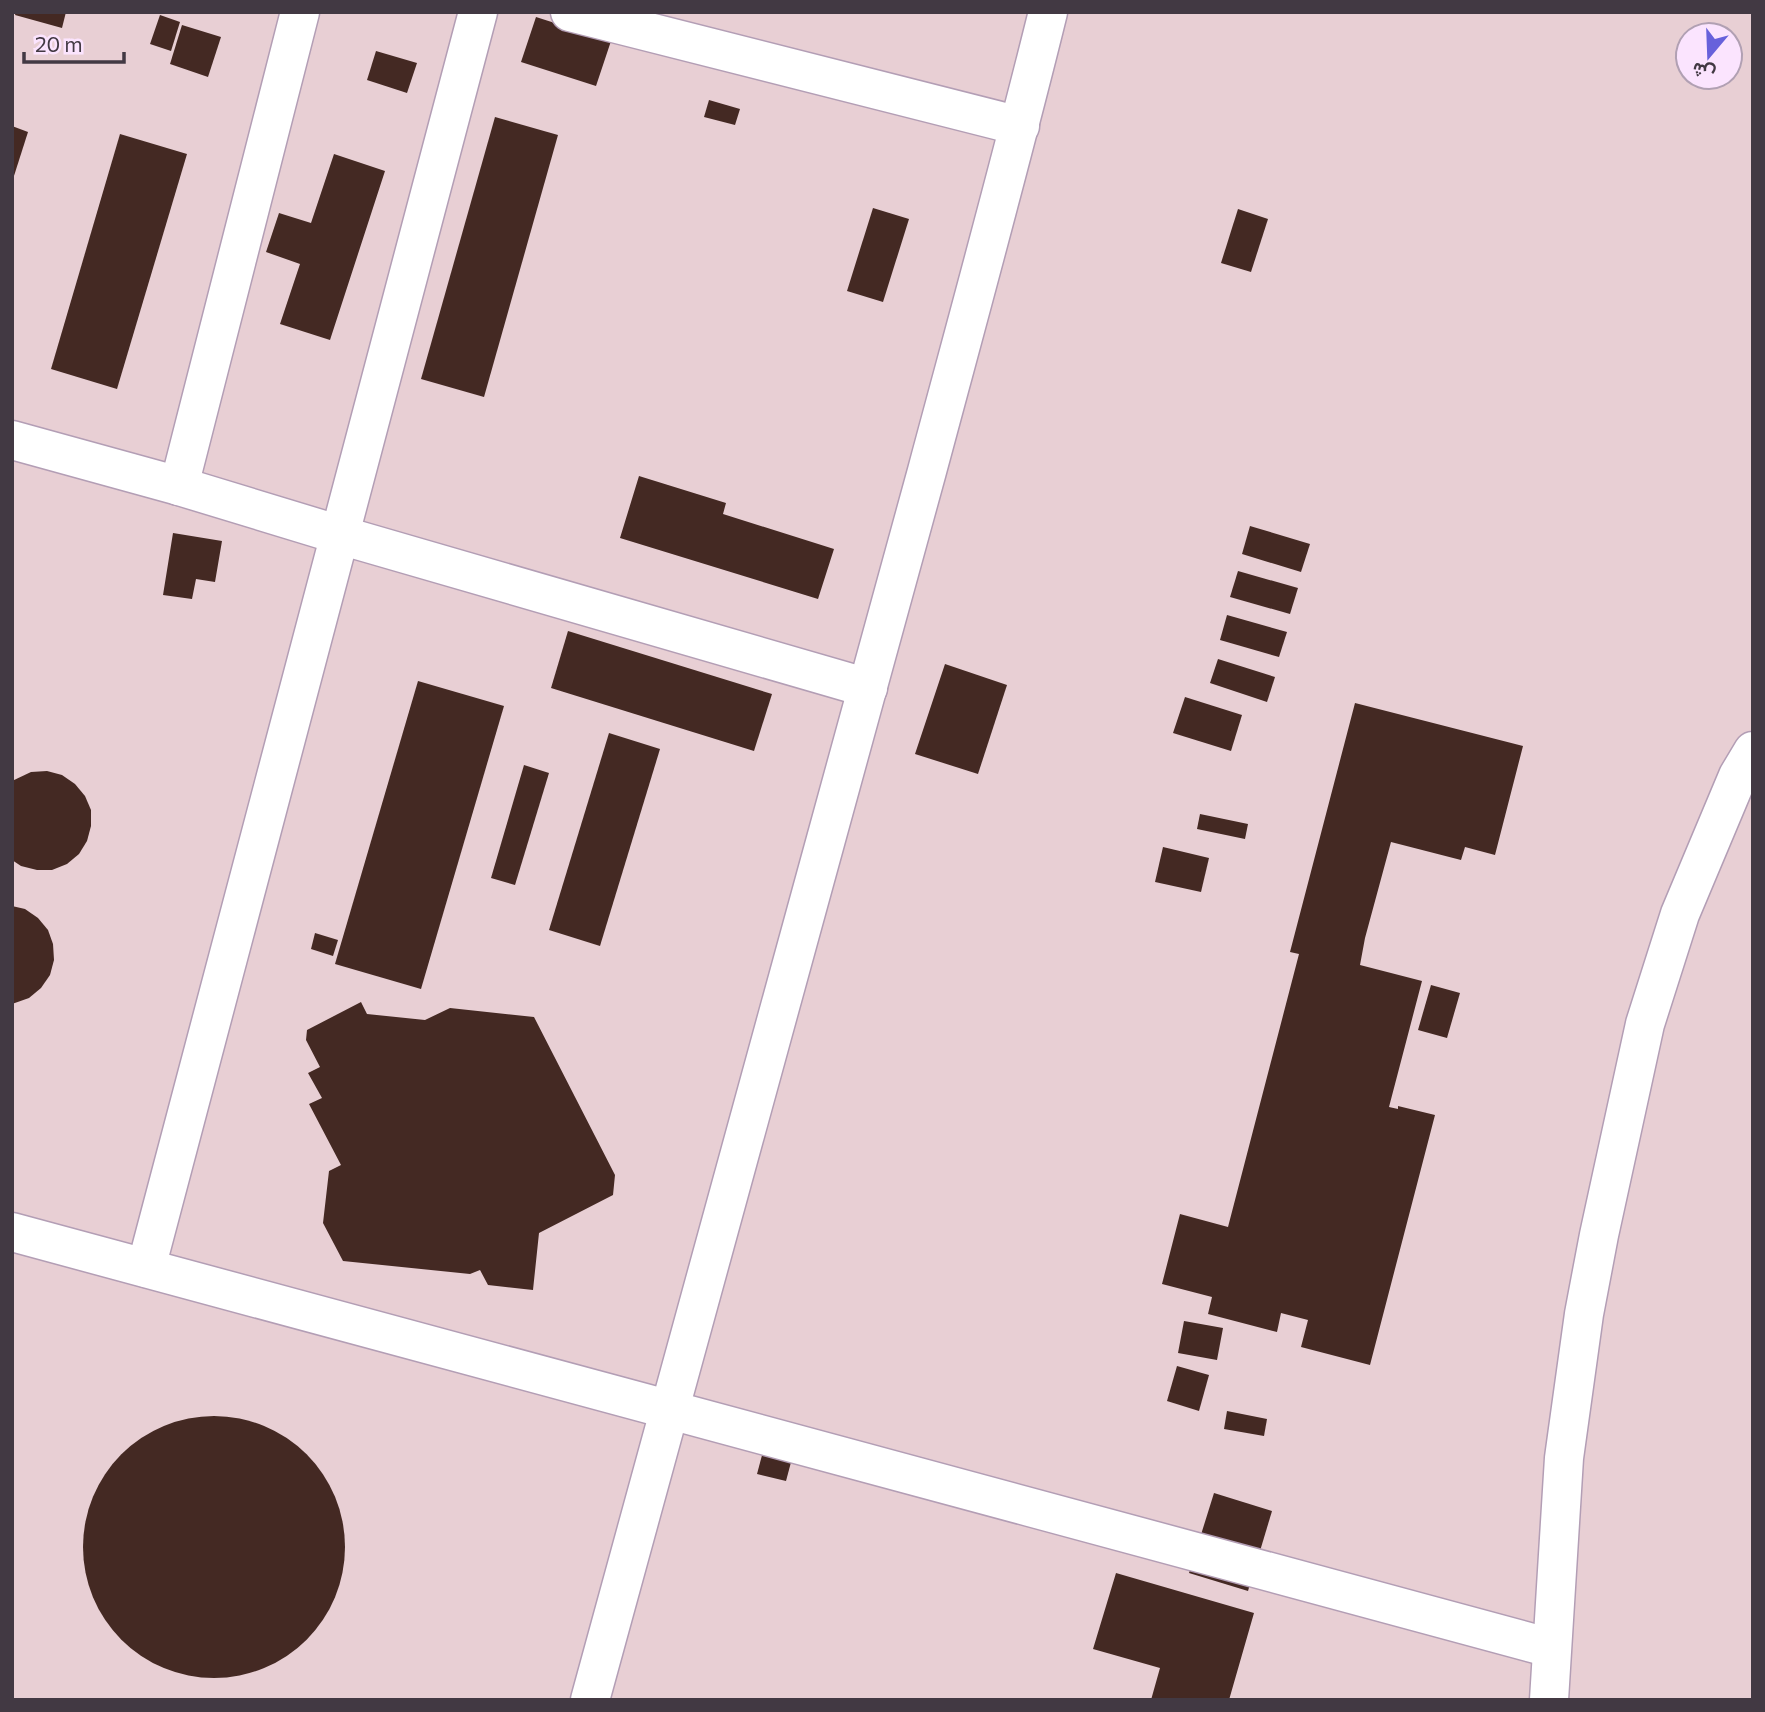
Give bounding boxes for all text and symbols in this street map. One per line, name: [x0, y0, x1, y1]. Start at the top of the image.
scale bar: [24, 21, 124, 65]
north arrow: [1674, 21, 1744, 91]
text: 20 m: [35, 31, 83, 56]
text: ش: [1689, 57, 1718, 87]

